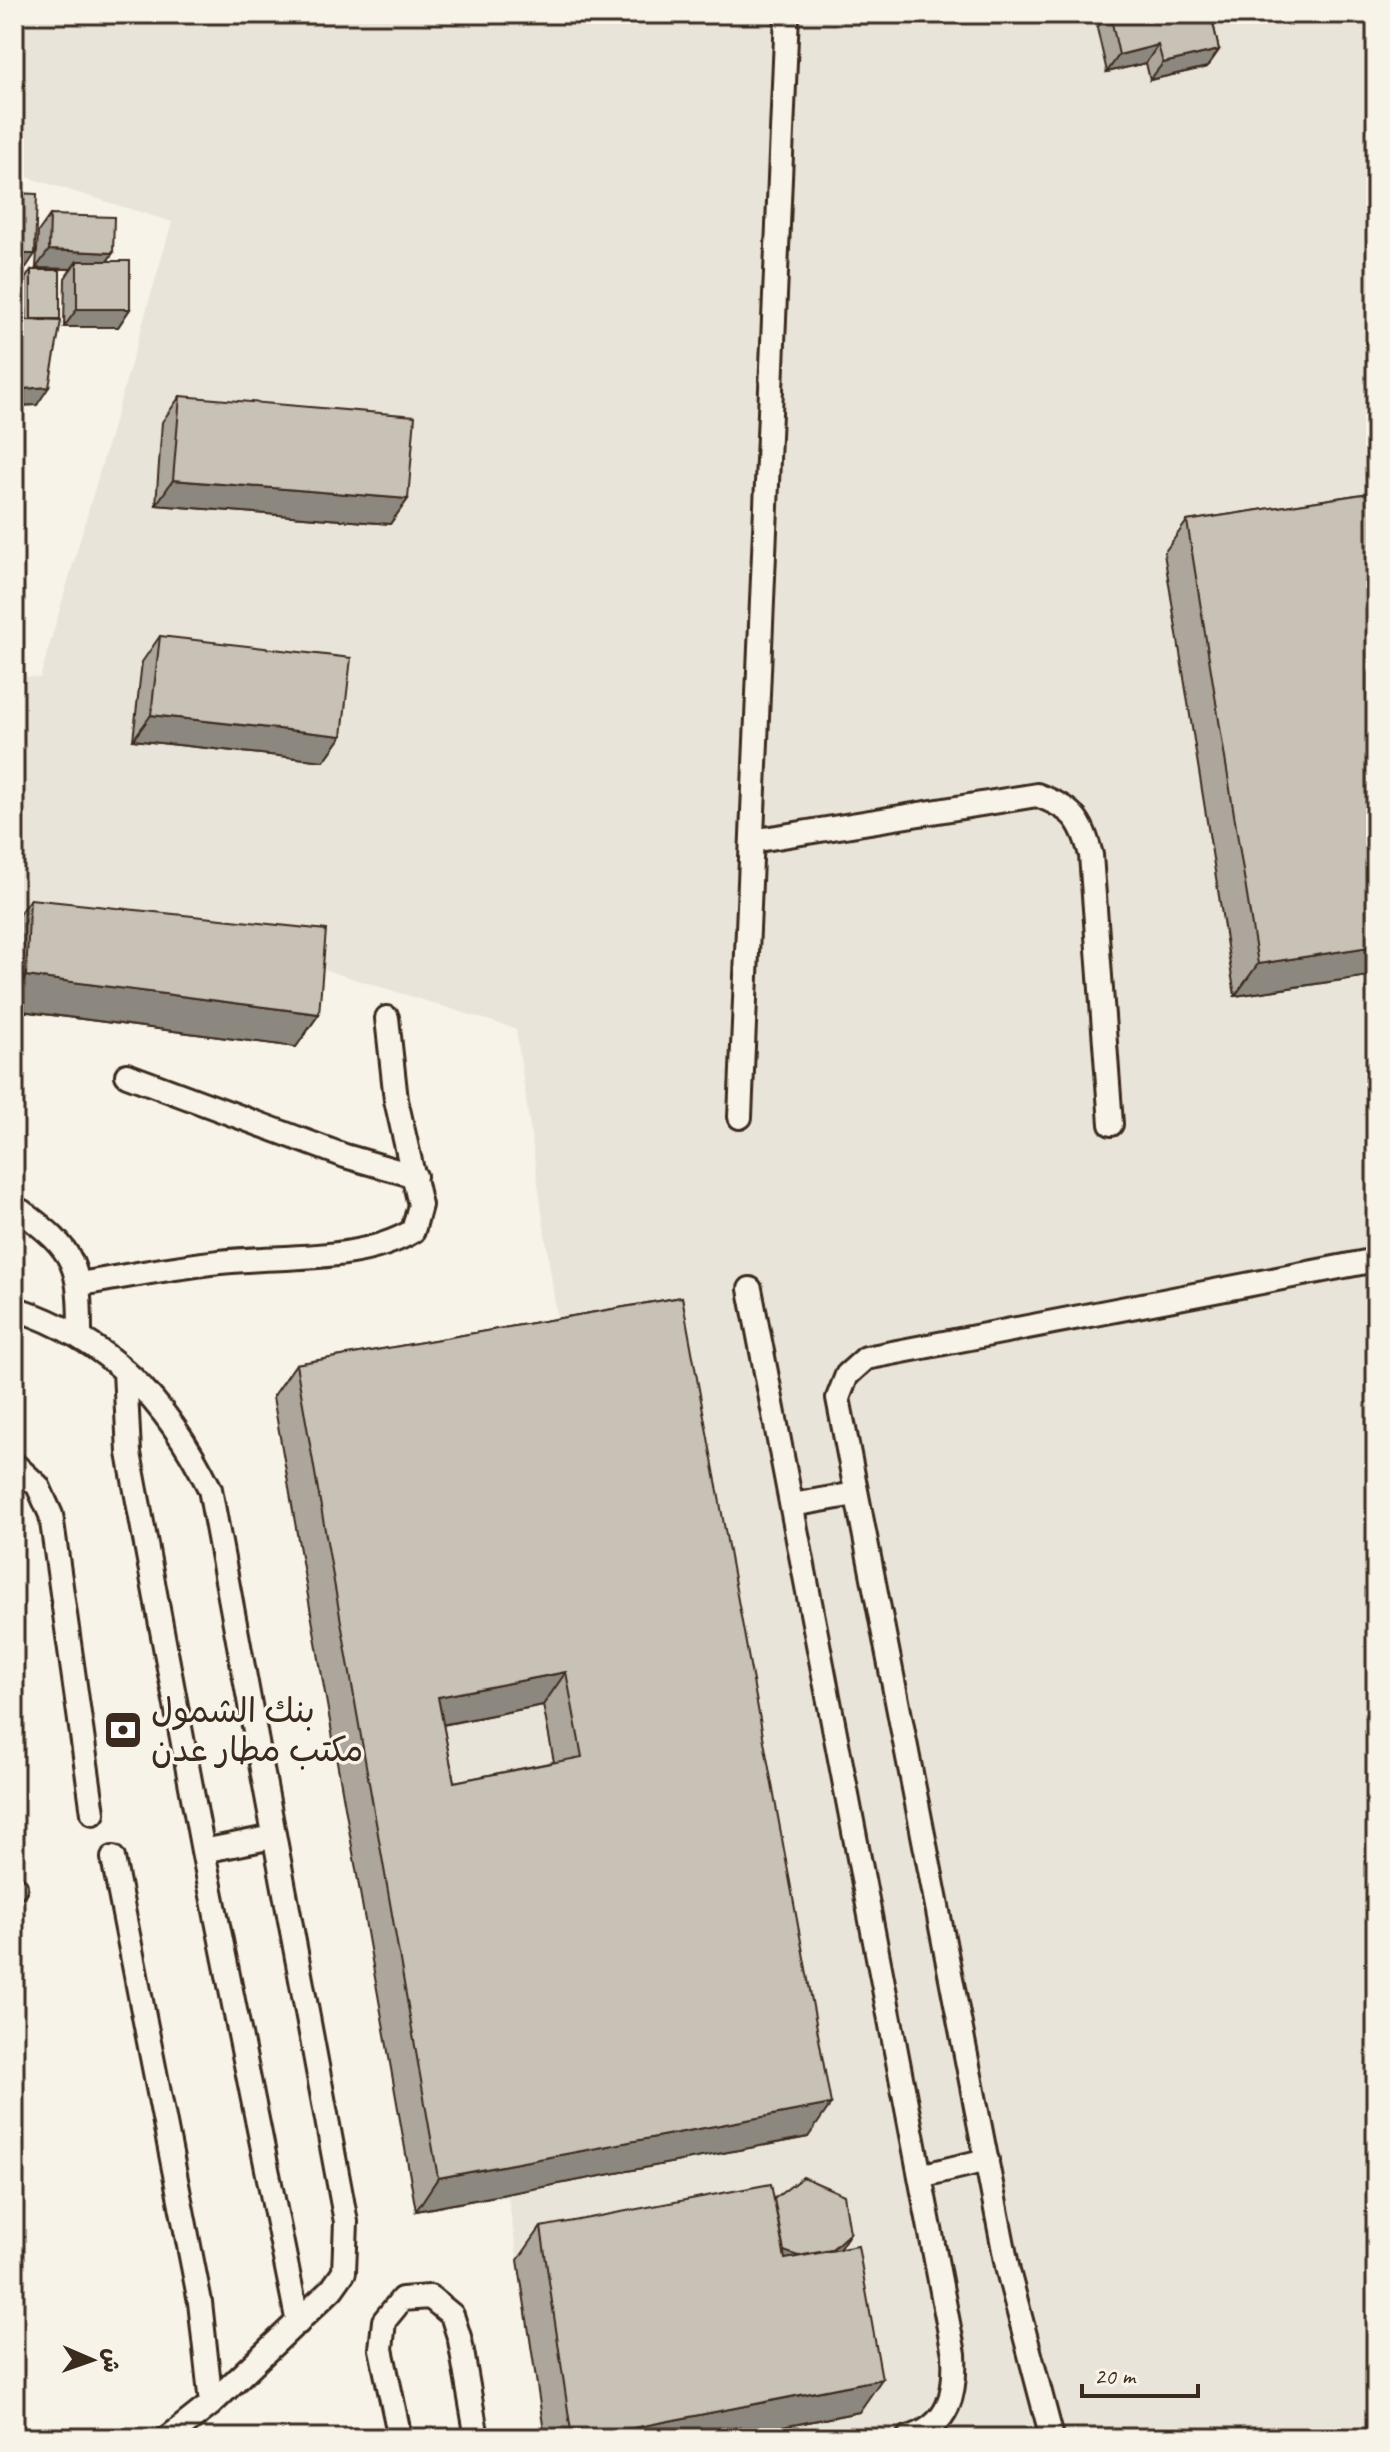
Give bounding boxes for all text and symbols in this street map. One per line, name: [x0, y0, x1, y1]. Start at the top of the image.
place label: بنك الشمول مكتب مطار عدن: [151, 1689, 363, 1771]
bank icon: بنك الشمول مكتب مطار عدن: [102, 1709, 144, 1751]
north arrow: [52, 2320, 132, 2400]
text: ش: [97, 2348, 125, 2373]
scale bar: [1082, 2348, 1198, 2398]
text: 20 m: [1094, 2361, 1137, 2391]

